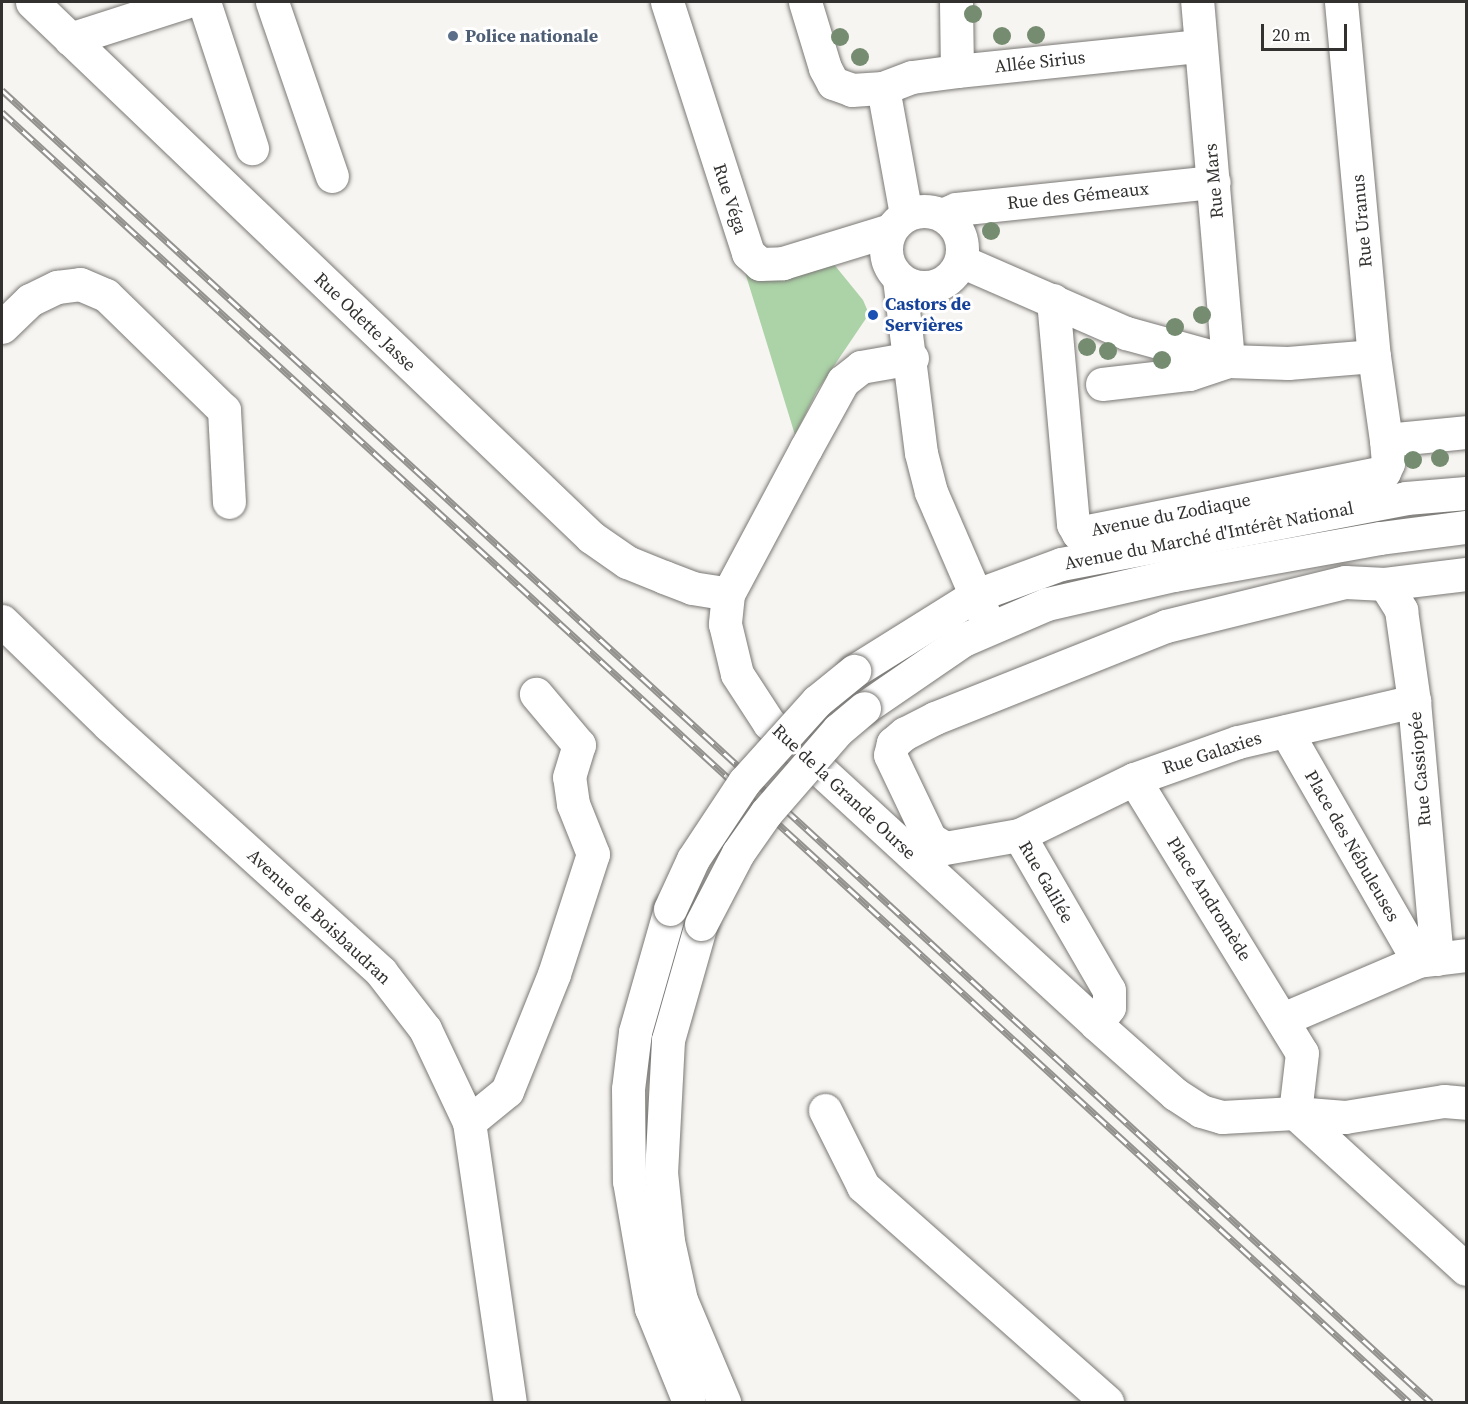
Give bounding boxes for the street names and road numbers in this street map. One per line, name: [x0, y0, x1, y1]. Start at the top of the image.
street label: Allée Sirius: [994, 46, 1086, 78]
street label: Rue Mars: [1200, 143, 1228, 219]
street label: Rue Véga: [708, 161, 752, 237]
street label: Rue Uranus: [1347, 174, 1377, 268]
street label: Rue des Gémeaux: [1006, 178, 1150, 214]
street label: Rue Odette Jasse: [310, 268, 420, 376]
street label: Avenue du Zodiaque: [1089, 489, 1253, 541]
street label: Avenue du Marché d'Intérêt National: [1063, 497, 1355, 575]
street label: Rue Cassiopée: [1404, 711, 1436, 827]
street label: Rue de la Grande Ourse: [768, 720, 920, 864]
street label: Rue Galaxies: [1160, 727, 1264, 779]
street label: Place des Nébuleuses: [1300, 767, 1404, 925]
street label: Place Andromède: [1162, 833, 1256, 965]
street label: Rue Galilée: [1014, 837, 1078, 927]
street label: Avenue de Boisbaudran: [243, 845, 395, 989]

